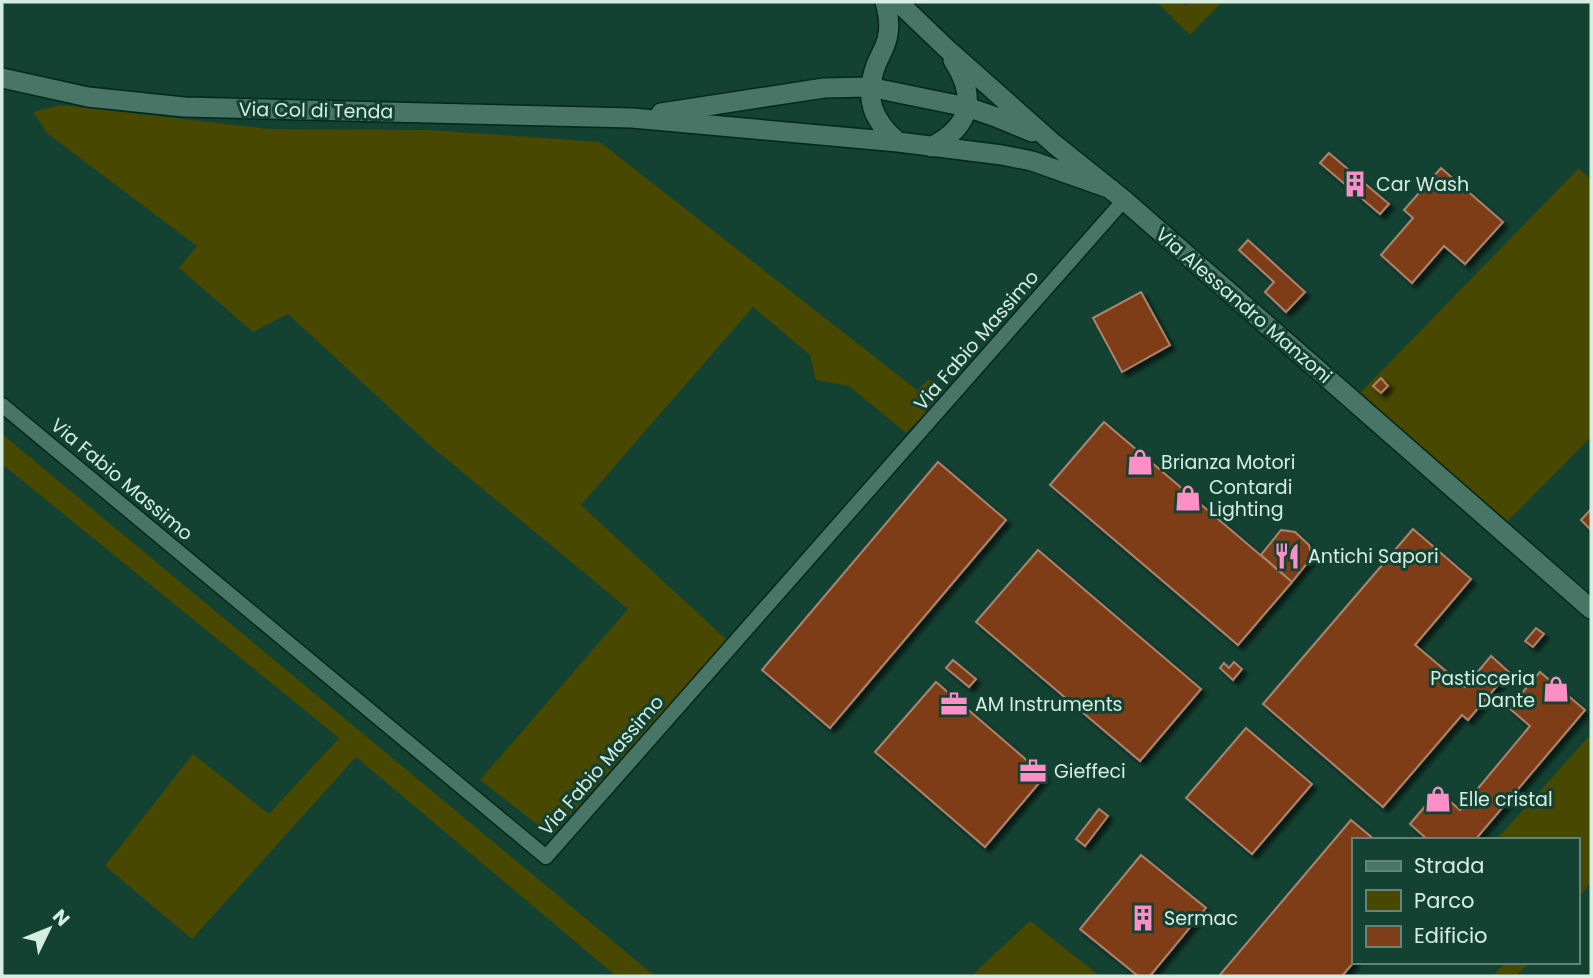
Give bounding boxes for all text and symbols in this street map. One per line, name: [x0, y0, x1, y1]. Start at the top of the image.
street label: Via Col di Tenda: [239, 96, 393, 125]
building icon: Car Wash: [1340, 169, 1370, 199]
place label: Car Wash: [1376, 171, 1469, 198]
street label: Via Alessandro Manzoni: [1150, 221, 1338, 390]
street label: Via Fabio Massimo: [908, 264, 1045, 416]
street label: Via Fabio Massimo: [45, 412, 199, 547]
shop icon: Brianza Motori: [1125, 447, 1155, 477]
place label: Brianza Motori: [1161, 449, 1295, 476]
place label: Contardi Lighting: [1209, 474, 1292, 523]
shop icon: Contardi Lighting: [1173, 483, 1203, 513]
restaurant icon: Antichi Sapori: [1272, 541, 1302, 571]
place label: Antichi Sapori: [1308, 543, 1439, 570]
place label: Pasticceria Dante: [1430, 665, 1535, 714]
shop icon: Pasticceria Dante: [1541, 674, 1571, 704]
street label: Via Fabio Massimo: [533, 689, 670, 841]
office icon: AM Instruments: [939, 689, 969, 719]
place label: AM Instruments: [975, 691, 1123, 718]
office icon: Gieffeci: [1018, 756, 1048, 786]
place label: Gieffeci: [1054, 758, 1126, 785]
shop icon: Elle cristal: [1423, 784, 1453, 814]
place label: Elle cristal: [1459, 786, 1553, 813]
legend: [1352, 838, 1579, 964]
text: Strada: [1414, 851, 1484, 880]
text: Parco: [1414, 886, 1474, 915]
north arrow: [14, 894, 84, 964]
text: N: [46, 903, 76, 932]
building icon: Sermac: [1128, 903, 1158, 933]
place label: Sermac: [1164, 905, 1238, 932]
text: Edificio: [1414, 921, 1488, 950]

